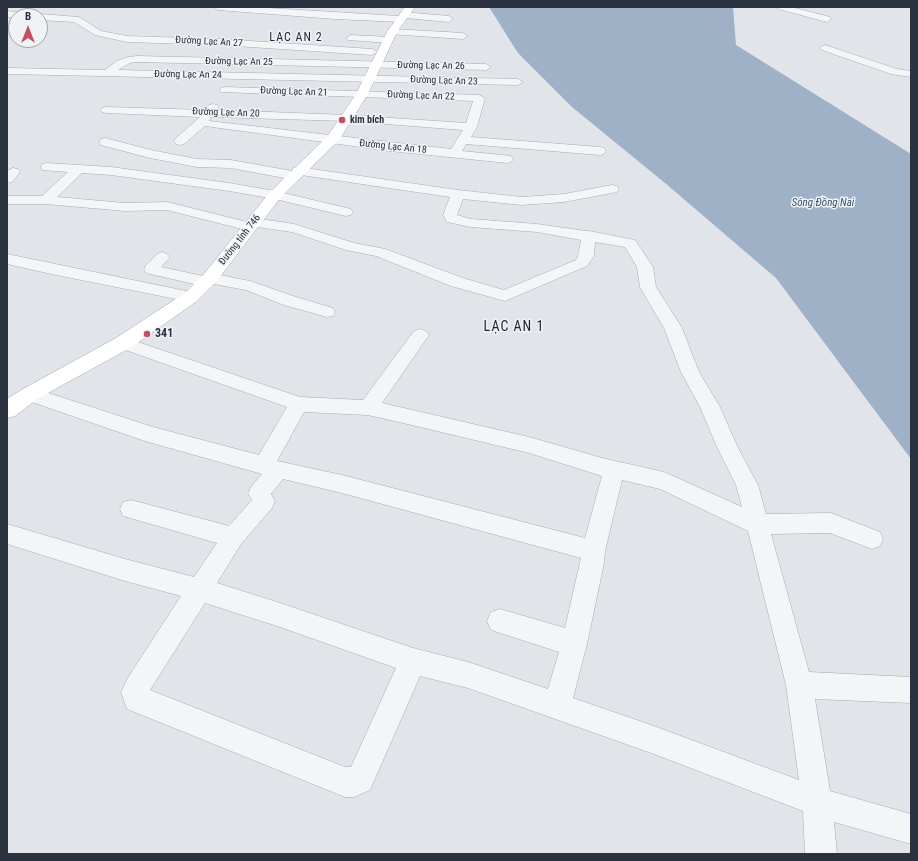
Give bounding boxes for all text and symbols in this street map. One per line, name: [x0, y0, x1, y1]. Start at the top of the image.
north arrow: [8, 8, 48, 48]
text: B: [25, 10, 31, 23]
district label: LẠC AN 2: [269, 31, 323, 45]
street label: Đường Lạc An 27: [175, 34, 243, 50]
street label: Đường Lạc An 25: [205, 55, 273, 69]
street label: Đường Lạc An 26: [397, 59, 465, 73]
street label: Đường Lạc An 24: [154, 68, 222, 82]
street label: Đường Lạc An 23: [410, 74, 478, 88]
street label: Đường Lạc An 21: [260, 85, 328, 99]
street label: Đường Lạc An 22: [387, 89, 455, 103]
street label: Đường Lạc An 20: [192, 106, 260, 120]
place label: kim bích: [350, 114, 384, 126]
marker: kim bích: [337, 115, 347, 125]
street label: Đường Lạc An 18: [359, 137, 427, 157]
water label: Sông Đồng Nai: [792, 196, 854, 210]
street label: Đường tỉnh 746: [217, 212, 263, 268]
district label: LẠC AN 1: [484, 319, 544, 335]
place label: 341: [155, 327, 173, 341]
marker: 341: [142, 329, 152, 339]

